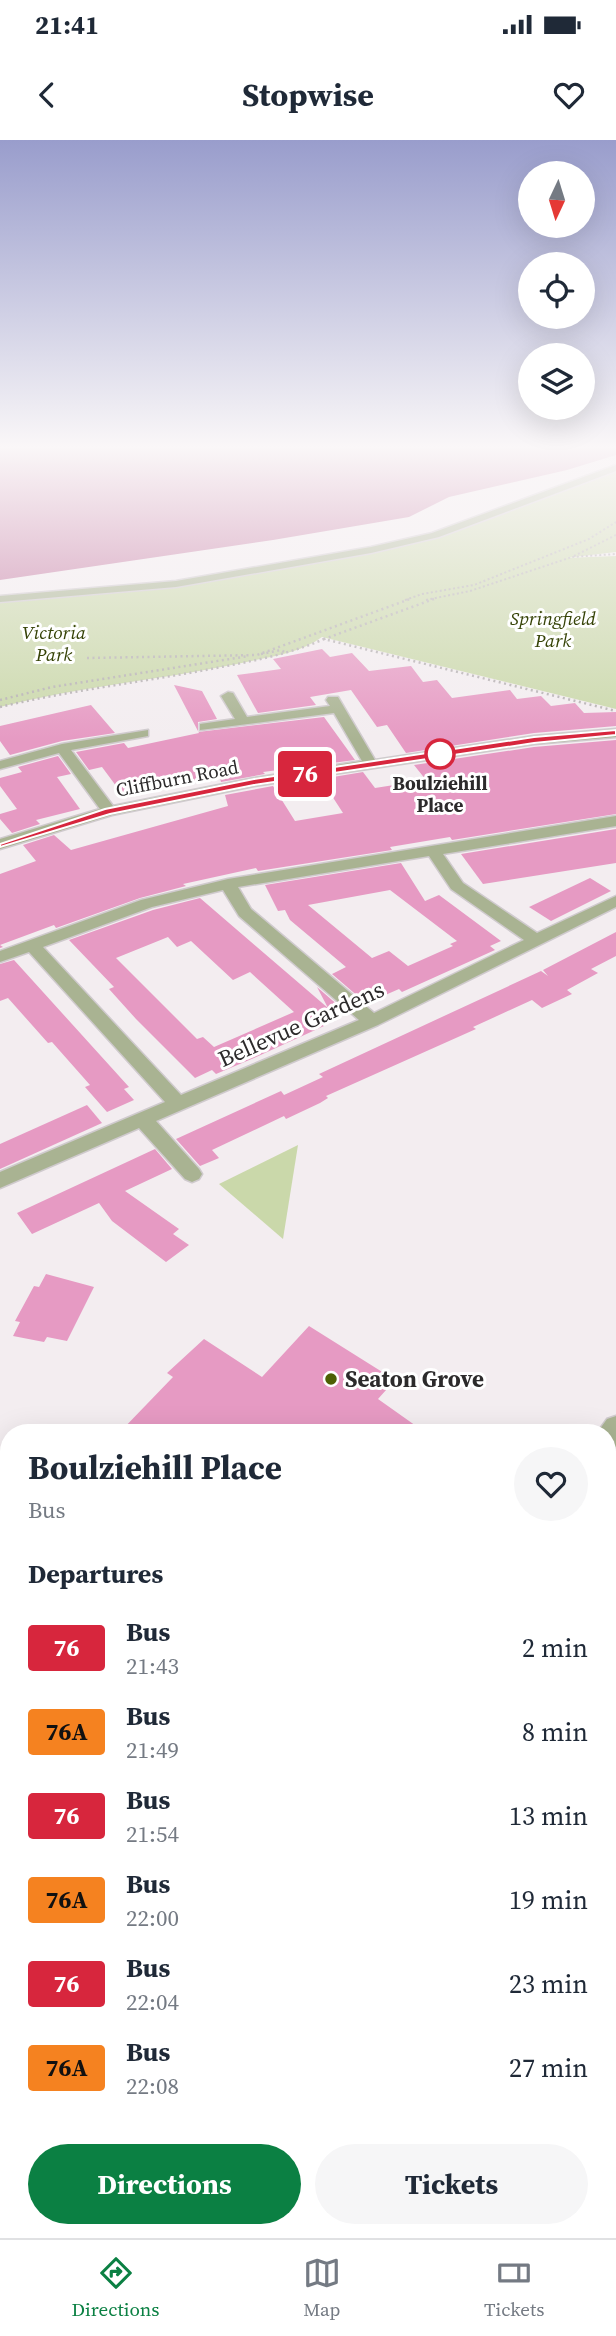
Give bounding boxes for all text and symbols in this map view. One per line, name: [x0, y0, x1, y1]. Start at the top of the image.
text: 21:41: [35, 7, 99, 43]
text: Stopwise: [242, 73, 374, 117]
icon: back: [28, 76, 66, 114]
icon: heart: [550, 76, 588, 114]
north arrow: [518, 161, 595, 238]
map controls: [518, 161, 595, 420]
button: locate: [518, 252, 595, 329]
button: layers: [518, 343, 595, 420]
park label: Springfield Park: [510, 605, 596, 653]
park label: Victoria Park: [22, 619, 86, 667]
marker: Boulziehill Place: [425, 739, 455, 769]
line badge: 76: [274, 751, 336, 797]
street label: Cliffburn Road: [113, 753, 241, 803]
text: 76: [292, 757, 318, 790]
place label: Boulziehill Place: [392, 770, 488, 818]
street label: Bellevue Gardens: [213, 973, 389, 1075]
place label: Seaton Grove: [345, 1363, 484, 1395]
marker: Seaton Grove: [323, 1371, 339, 1387]
text: Boulziehill Place: [28, 1445, 282, 1490]
button: heart: [514, 1447, 588, 1521]
text: Bus: [28, 1494, 65, 1526]
text: Departures: [28, 1556, 163, 1592]
text: Bus: [126, 1614, 170, 1650]
text: 2 min: [522, 1630, 588, 1666]
text: 76: [53, 1631, 80, 1664]
text: 21:43: [126, 1650, 179, 1682]
text: Bus: [126, 1698, 170, 1734]
text: 8 min: [522, 1714, 588, 1750]
text: 76A: [45, 1715, 88, 1748]
text: 21:49: [126, 1734, 179, 1766]
text: Bus: [126, 1782, 170, 1818]
text: 13 min: [509, 1798, 588, 1834]
text: 76: [53, 1799, 80, 1832]
text: 21:54: [126, 1818, 179, 1850]
text: Bus: [126, 1866, 170, 1902]
text: 19 min: [509, 1882, 588, 1918]
text: 76A: [45, 1883, 88, 1916]
text: 22:00: [126, 1902, 179, 1934]
text: Bus: [126, 1950, 170, 1986]
text: 23 min: [509, 1966, 588, 2002]
text: 76: [53, 1967, 80, 2000]
text: 22:04: [126, 1986, 179, 2018]
text: Bus: [126, 2034, 170, 2070]
text: 27 min: [509, 2050, 588, 2086]
text: 76A: [45, 2051, 88, 2084]
text: 22:08: [126, 2070, 179, 2102]
button: Directions: [28, 2144, 301, 2224]
button: Tickets: [315, 2144, 588, 2224]
tab: Directions: [72, 2254, 160, 2322]
tab: Map: [303, 2254, 341, 2322]
tab: Tickets: [484, 2254, 544, 2322]

